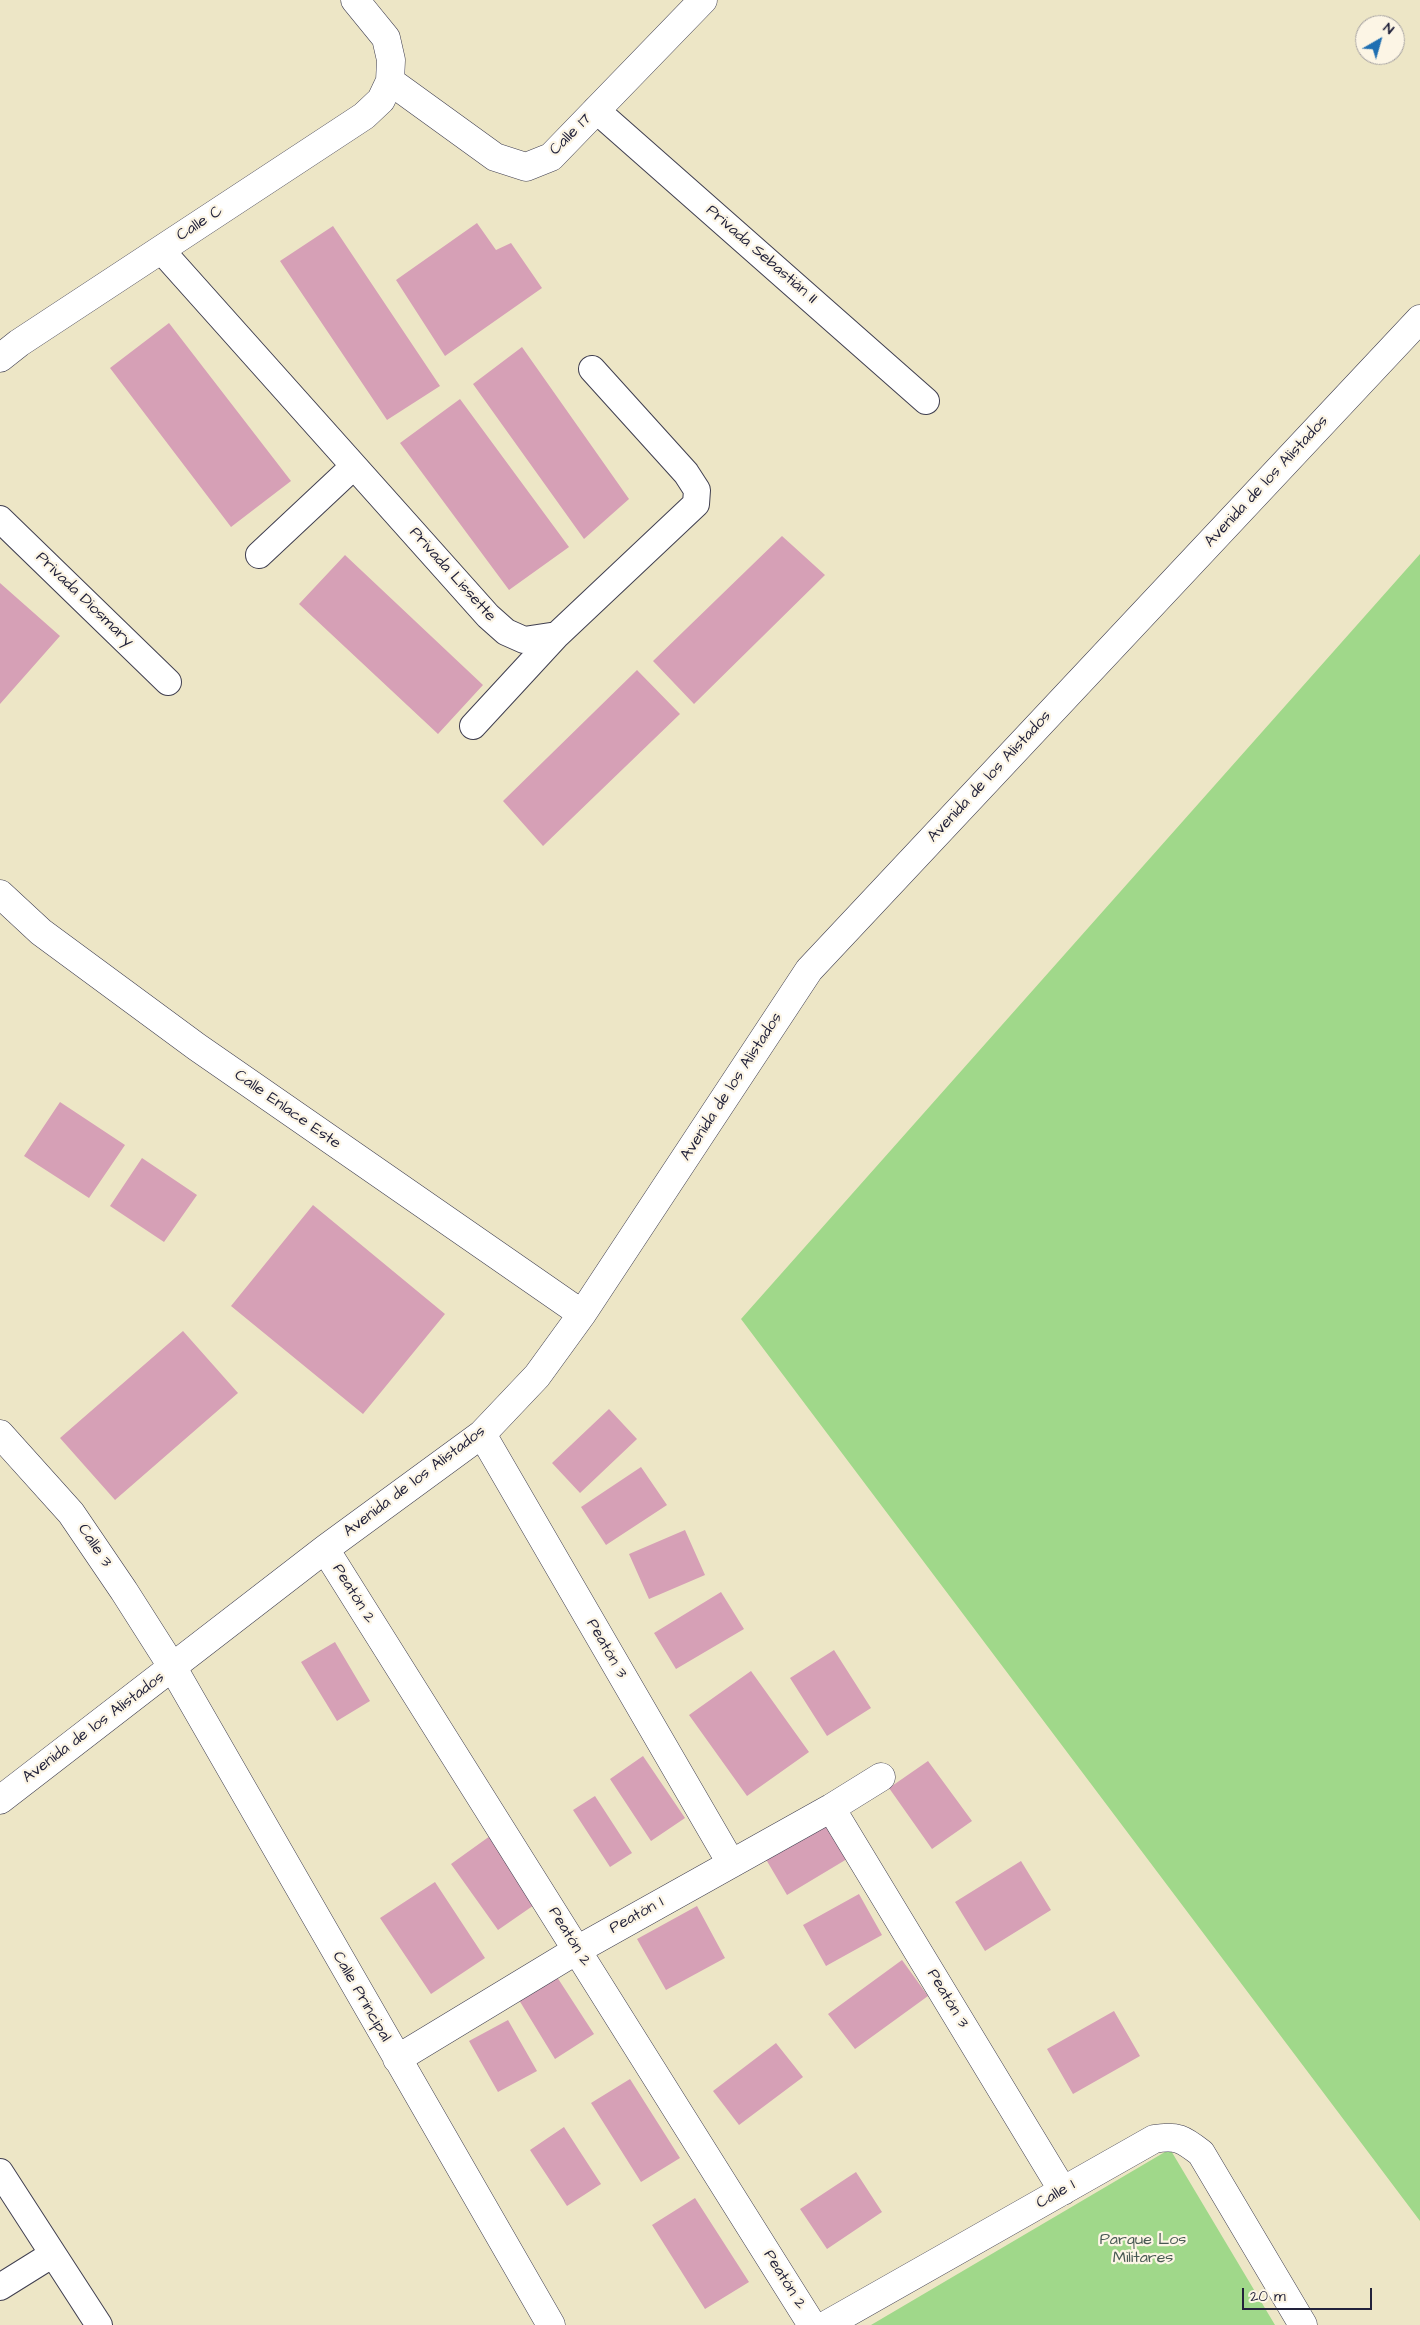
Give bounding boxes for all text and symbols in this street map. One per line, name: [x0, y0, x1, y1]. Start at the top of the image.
north arrow: [1355, 15, 1405, 65]
text: N: [1379, 18, 1398, 40]
street label: Calle 17: [546, 110, 596, 160]
street label: Privada Sebastián II: [701, 201, 821, 309]
street label: Calle C: [173, 202, 227, 246]
street label: Avenida de los Alistados: [1201, 412, 1333, 552]
street label: Privada Lissette: [405, 524, 499, 626]
street label: Privada Diosmary: [31, 548, 137, 652]
street label: Avenida de los Alistados: [924, 707, 1056, 847]
street label: Avenida de los Alistados: [677, 1009, 787, 1165]
street label: Calle Enlace Este: [230, 1066, 344, 1154]
street label: Avenida de los Alistados: [340, 1422, 490, 1542]
street label: Calle 3: [73, 1521, 115, 1571]
street label: Peatón 2: [327, 1561, 379, 1627]
street label: Peatón 3: [581, 1616, 631, 1682]
street label: Avenida de los Alistados: [19, 1668, 169, 1788]
street label: Peatón 1: [607, 1893, 667, 1939]
street label: Peatón 2: [543, 1904, 595, 1970]
street label: Calle Principal: [327, 1948, 395, 2046]
street label: Peatón 3: [922, 1966, 972, 2032]
street label: Calle 1: [1033, 2176, 1079, 2214]
park label: Parque Los Militares: [1100, 2231, 1186, 2269]
street label: Peatón 2: [758, 2247, 810, 2313]
scale bar: [1245, 2278, 1375, 2310]
text: 20 m: [1250, 2286, 1286, 2307]

